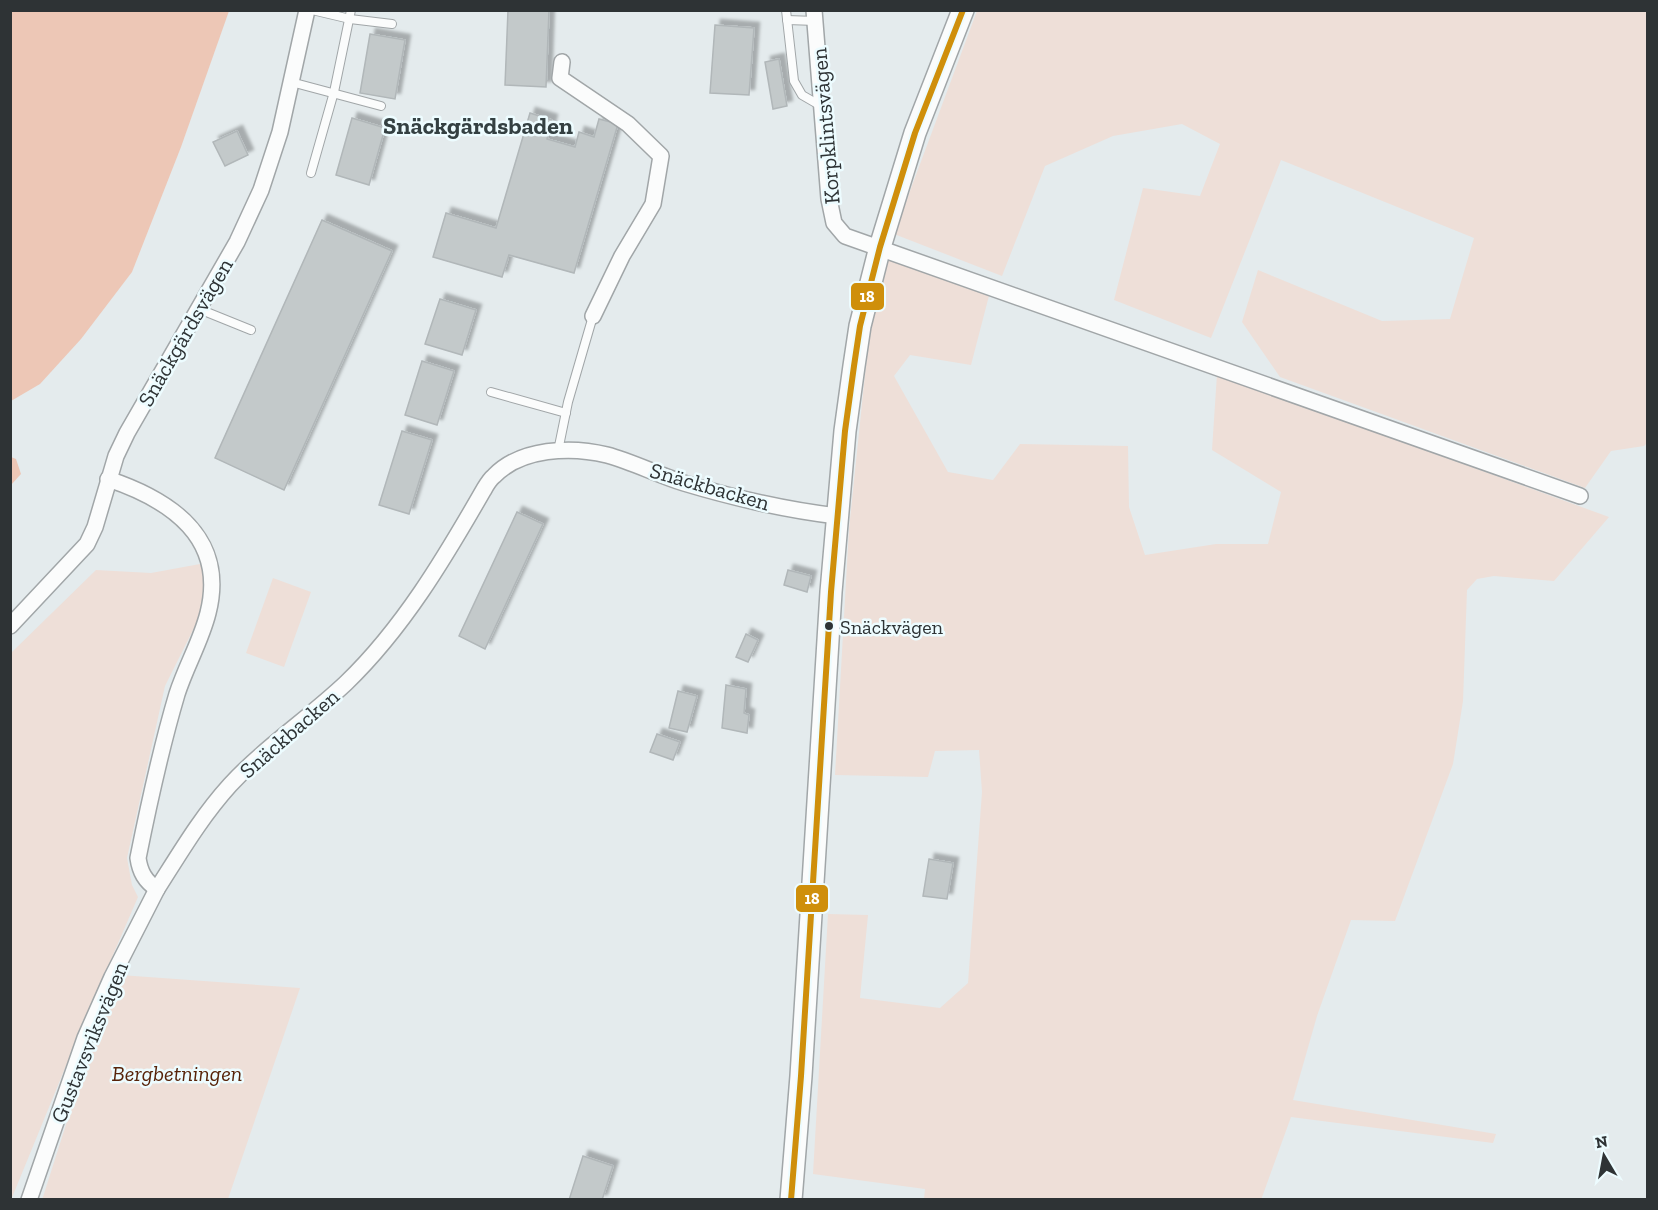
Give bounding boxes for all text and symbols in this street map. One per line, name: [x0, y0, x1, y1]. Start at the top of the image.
street label: Korpklintsvägen: [805, 46, 846, 205]
district label: Snäckgärdsbaden: [383, 111, 573, 140]
street label: Snäckgärdsvägen: [132, 253, 239, 411]
line badge: 18: [850, 282, 885, 311]
text: 18: [859, 287, 875, 306]
street label: Snäckbacken: [647, 457, 773, 517]
place label: Snäckvägen: [840, 615, 944, 639]
marker: Snäckvägen: [823, 620, 835, 632]
street label: Snäckbacken: [234, 683, 345, 784]
line badge: 18: [795, 884, 829, 913]
text: 18: [804, 889, 820, 908]
street label: Gustavsviksvägen: [45, 957, 134, 1127]
park label: Bergbetningen: [112, 1060, 242, 1087]
north arrow: [1574, 1126, 1634, 1186]
text: N: [1594, 1131, 1609, 1152]

